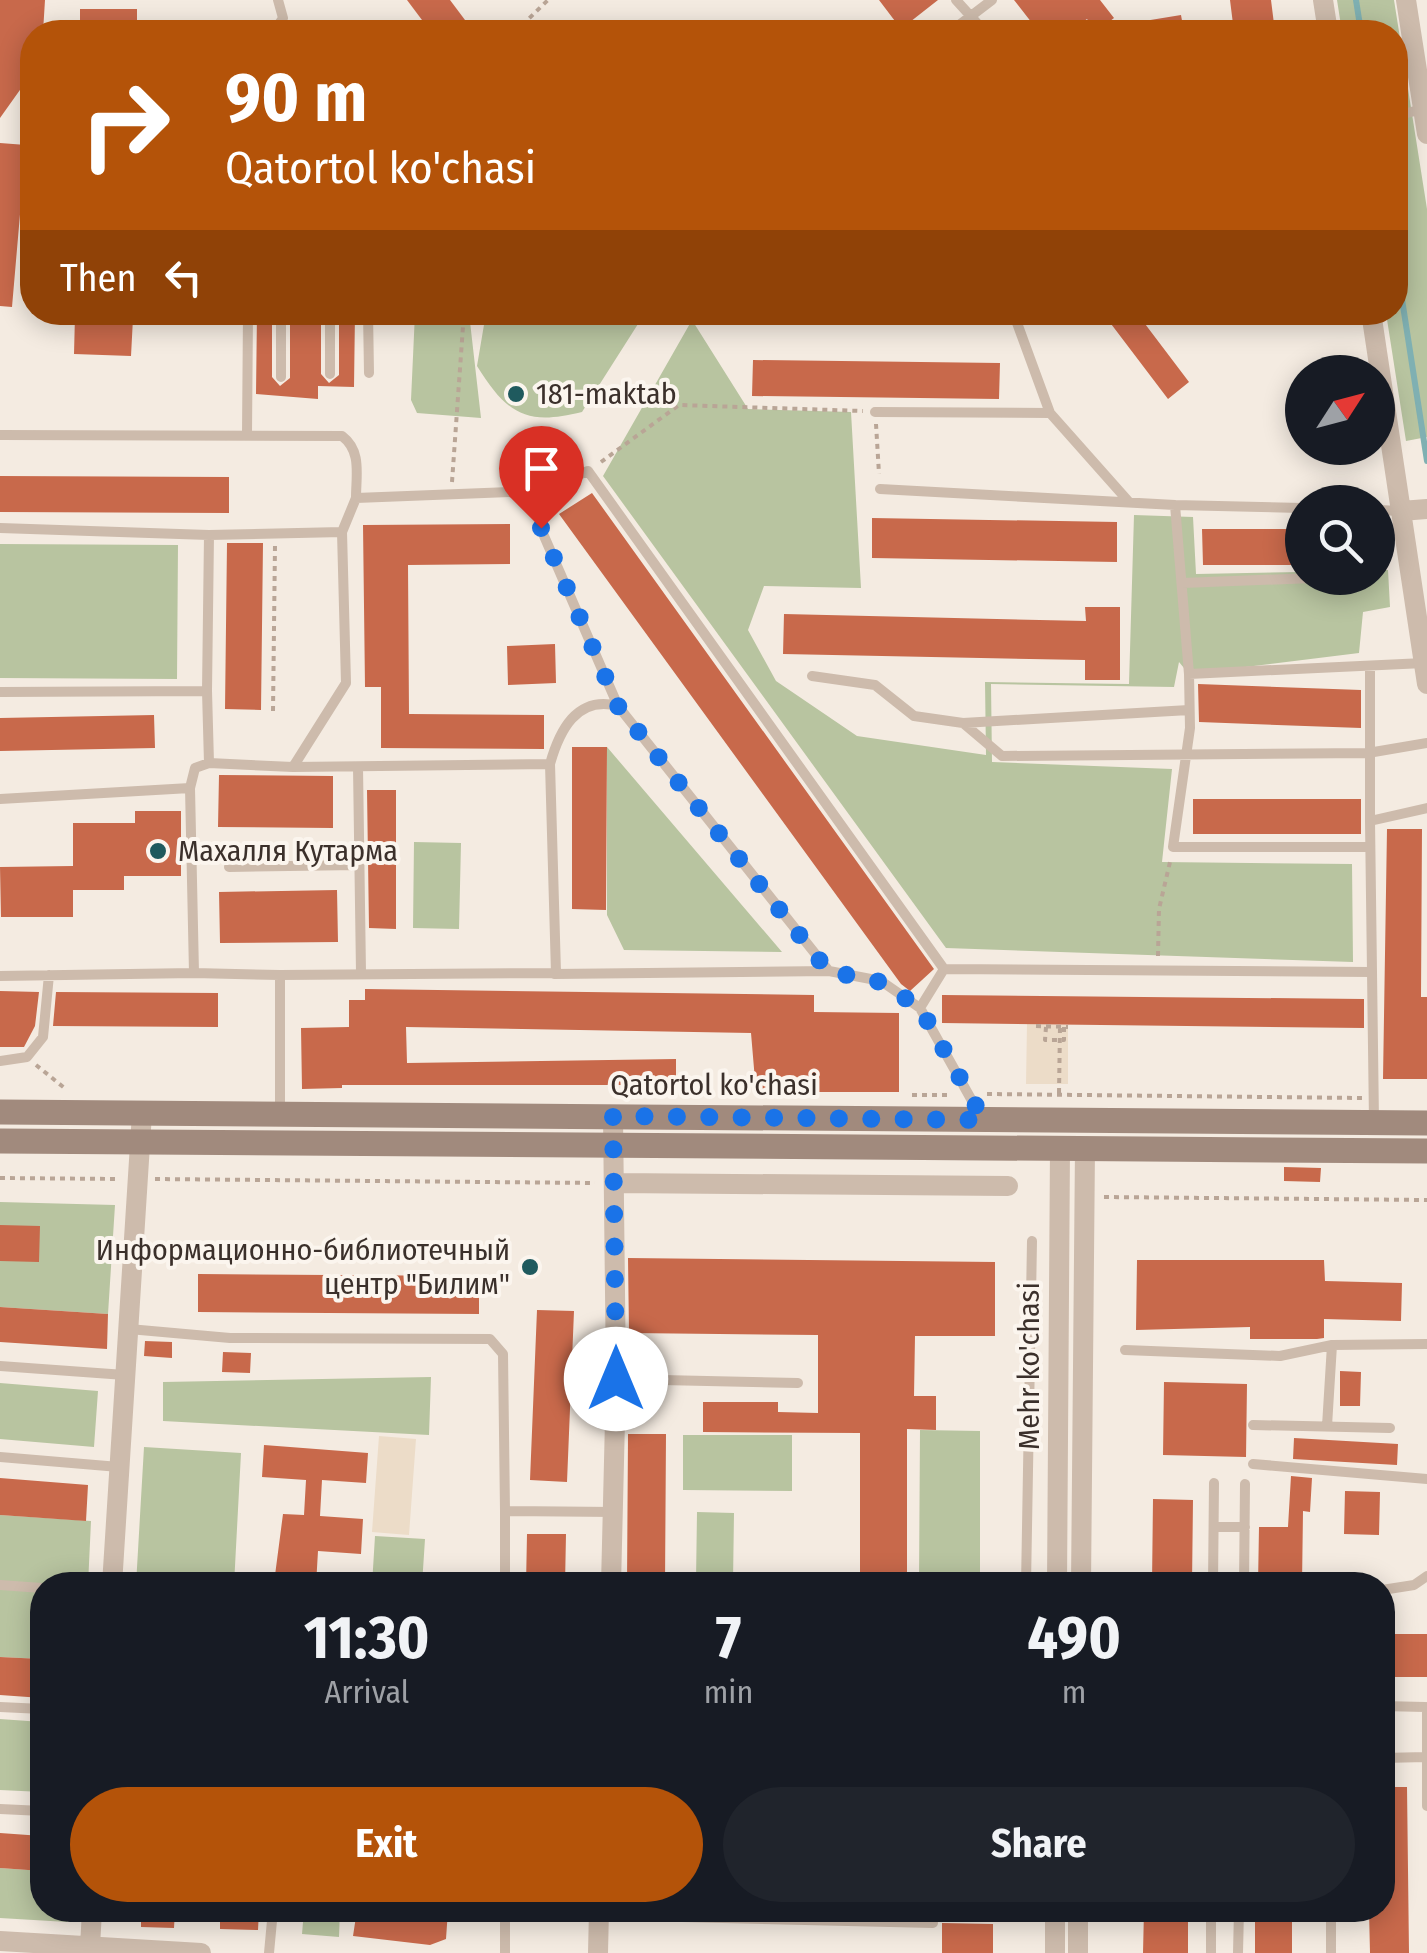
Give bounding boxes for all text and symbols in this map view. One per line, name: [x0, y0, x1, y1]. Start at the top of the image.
text: 90 m: [225, 56, 367, 140]
icon: right: [60, 60, 190, 190]
text: Qatortol ko'chasi: [225, 141, 536, 195]
icon: left: [156, 250, 211, 305]
text: Then: [60, 255, 136, 301]
north arrow: [1285, 355, 1395, 465]
map controls: [1285, 355, 1395, 595]
place label: 181-maktab: [536, 376, 677, 412]
marker: 181-maktab: [505, 383, 527, 405]
pin: [499, 426, 584, 529]
icon: arrive: [514, 441, 569, 496]
button: search: [1285, 485, 1395, 595]
place label: Махалля Кутарма: [178, 833, 398, 869]
marker: Махалля Кутарма: [147, 840, 169, 862]
street label: Qatortol ko'chasi: [610, 1067, 818, 1103]
place label: Информационно-библиотечный центр "Билим": [96, 1232, 510, 1302]
marker: Информационно-библиотечный центр "Билим": [519, 1256, 541, 1278]
street label: Mehr ko'chasi: [1011, 1282, 1047, 1450]
position arrow: [564, 1327, 668, 1431]
text: 11:30: [304, 1602, 430, 1674]
text: 7: [716, 1602, 741, 1674]
text: 490: [1027, 1602, 1121, 1674]
text: Arrival: [324, 1673, 409, 1711]
text: min: [704, 1673, 753, 1711]
text: m: [1062, 1673, 1086, 1711]
button: Exit: [70, 1787, 703, 1902]
button: Share: [723, 1787, 1355, 1902]

